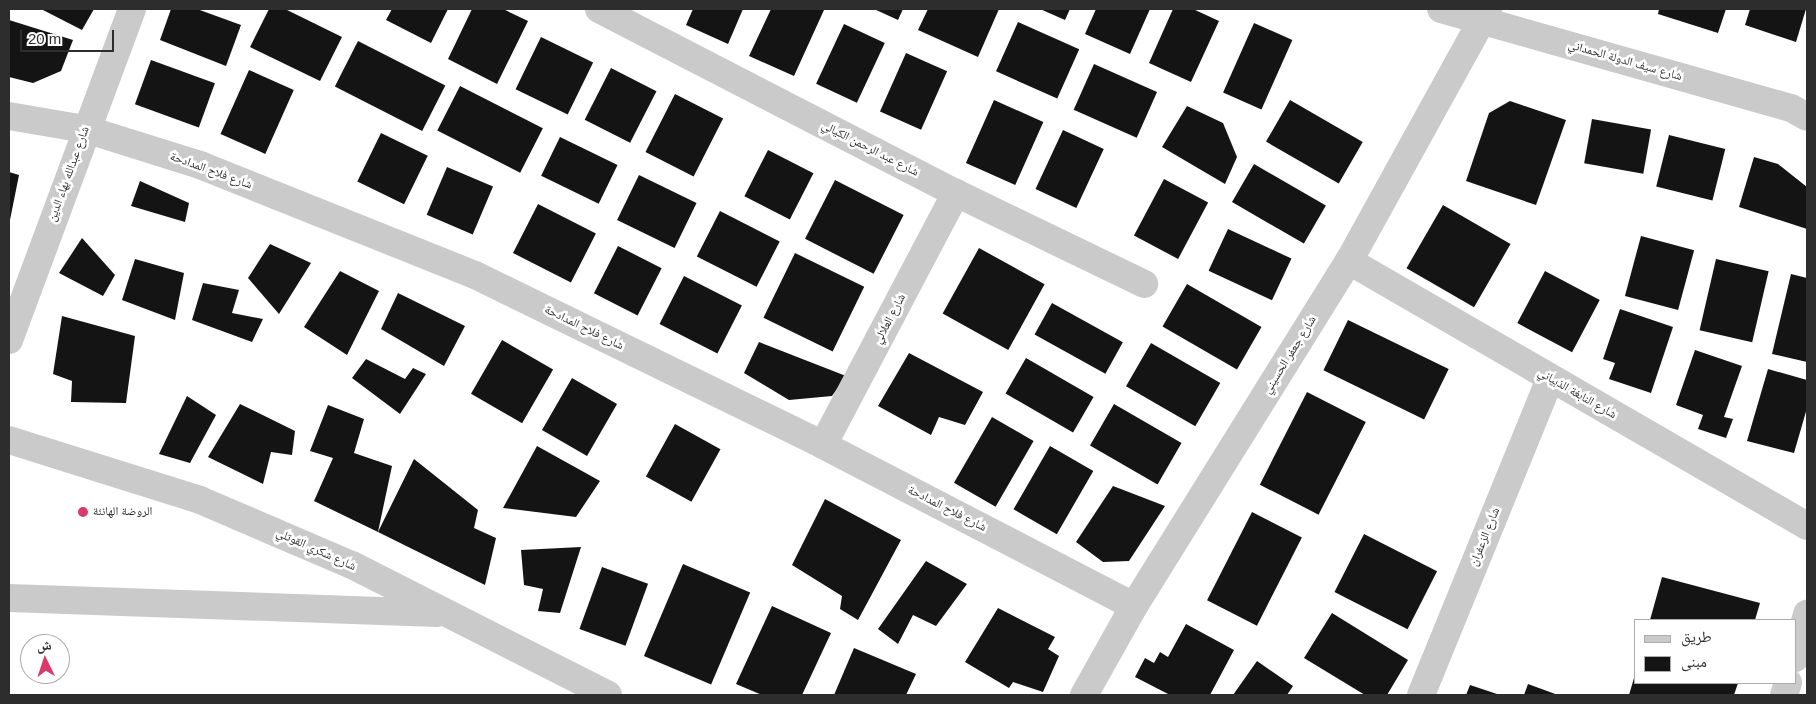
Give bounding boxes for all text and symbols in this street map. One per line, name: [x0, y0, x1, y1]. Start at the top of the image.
scale bar: [22, 20, 116, 52]
text: 20 m: [28, 30, 61, 47]
street label: شارع سيف الدولة الحمداني: [1566, 38, 1684, 84]
street label: شارع عبد الرحمن الكيالي: [819, 118, 921, 180]
street label: شارع عبدالله بهاء الدين: [45, 124, 93, 224]
street label: شارع فلاح المدادحة: [168, 149, 254, 193]
street label: شارع العلالي: [871, 292, 909, 346]
street label: شارع فلاح المدادحة: [542, 303, 626, 353]
street label: شارع جعفر الحسيني: [1260, 313, 1320, 397]
street label: شارع النابغة الذبياني: [1535, 366, 1619, 422]
street label: شارع فلاح المدادحة: [905, 483, 989, 535]
place label: الروضة الهانئة: [93, 505, 152, 519]
marker: الروضة الهانئة: [77, 506, 89, 518]
street label: شارع الزعفران: [1467, 506, 1503, 568]
street label: شارع شكري القوتلي: [274, 526, 358, 574]
legend: [1634, 619, 1796, 684]
text: طريق: [1681, 628, 1712, 645]
north arrow: [20, 634, 70, 684]
text: ش: [36, 637, 52, 654]
text: مبنى: [1681, 653, 1707, 670]

